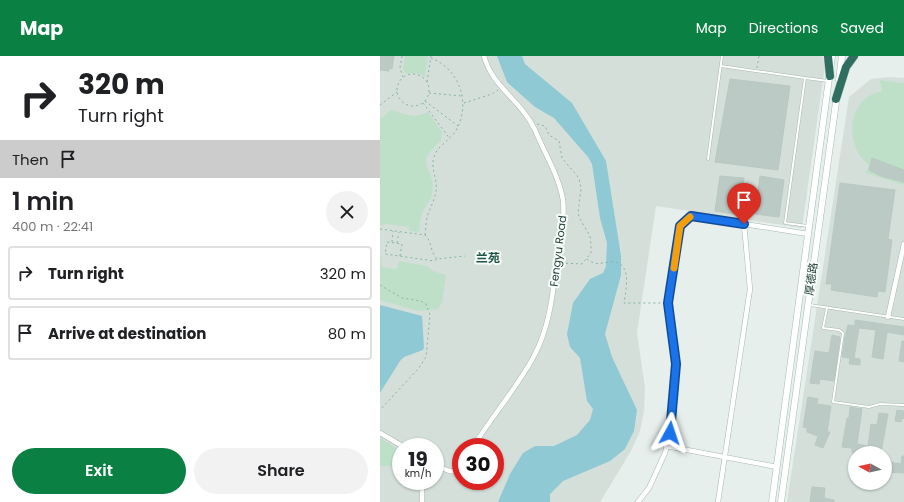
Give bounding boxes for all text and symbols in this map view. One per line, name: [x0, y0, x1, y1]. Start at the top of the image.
text: Map: [20, 15, 63, 42]
text: Map: [696, 18, 727, 38]
text: Directions: [749, 18, 818, 38]
text: Saved: [840, 18, 884, 38]
text: 320 m: [78, 65, 165, 104]
icon: right: [12, 72, 64, 124]
text: Turn right: [78, 103, 164, 128]
icon: arrive: [57, 148, 79, 170]
text: Then: [12, 149, 49, 170]
pin: [727, 183, 761, 224]
text: 1 min: [12, 185, 74, 218]
icon: arrive: [733, 189, 755, 211]
button: close: [326, 191, 368, 233]
street label: Fengyu Road: [546, 214, 570, 288]
text: 400 m · 22:41: [12, 217, 93, 236]
district label: 兰苑: [476, 249, 500, 266]
icon: right: [14, 262, 36, 284]
street label: 厚德路: [801, 262, 821, 296]
text: Turn right: [48, 263, 124, 284]
text: 320 m: [320, 263, 366, 284]
icon: arrive: [14, 322, 36, 344]
text: Arrive at destination: [48, 323, 206, 344]
text: 80 m: [328, 323, 366, 344]
position arrow: [649, 412, 691, 454]
speed limit sign: 30: [452, 438, 504, 490]
text: 19: [408, 445, 428, 473]
north arrow: [848, 446, 892, 490]
map controls: [848, 446, 892, 490]
button: Exit: [12, 448, 186, 494]
button: Share: [194, 448, 368, 494]
text: km/h: [405, 466, 431, 481]

